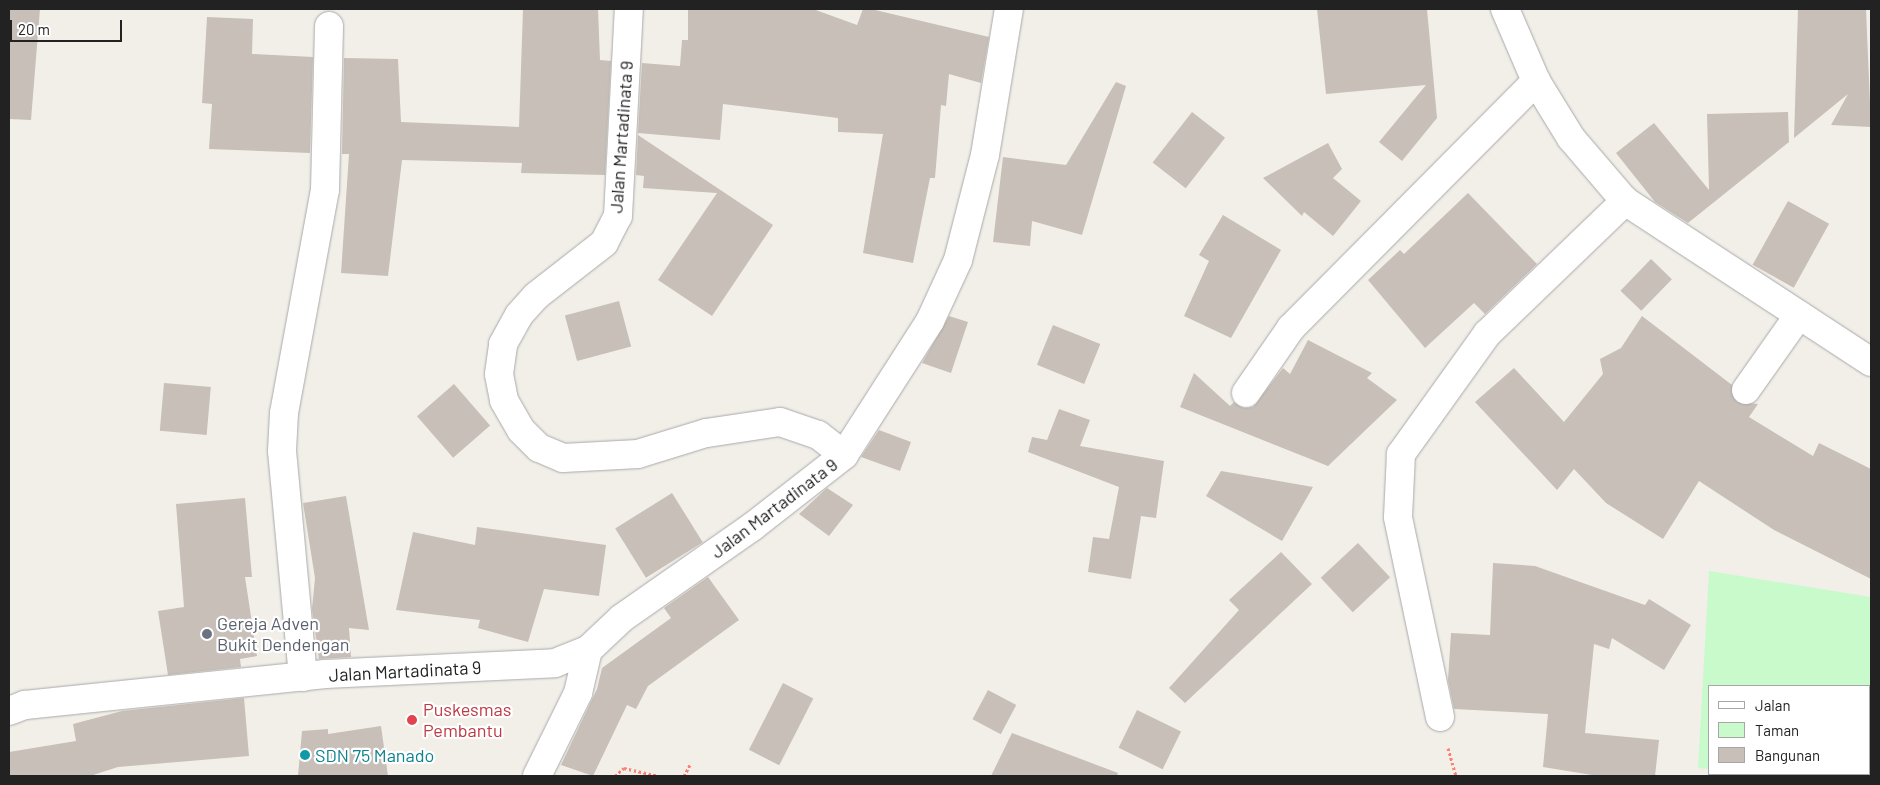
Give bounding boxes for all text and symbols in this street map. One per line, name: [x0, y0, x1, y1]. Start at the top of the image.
scale bar: [12, 10, 125, 42]
text: 20 m: [18, 20, 50, 38]
street label: Jalan Martadinata 9: [605, 60, 637, 214]
street label: Jalan Martadinata 9: [706, 453, 842, 563]
place label: Gereja Adven Bukit Dendengan: [217, 613, 349, 656]
marker: Gereja Adven Bukit Dendengan: [201, 628, 213, 640]
street label: Jalan Martadinata 9: [328, 656, 482, 686]
legend: [1708, 685, 1870, 775]
text: Jalan: [1755, 696, 1791, 714]
place label: Puskesmas Pembantu: [423, 699, 511, 742]
marker: Puskesmas Pembantu: [405, 713, 419, 727]
text: Taman: [1755, 721, 1799, 739]
place label: SDN 75 Manado: [315, 744, 434, 766]
text: Bangunan: [1755, 746, 1820, 764]
marker: SDN 75 Manado: [299, 749, 311, 761]

